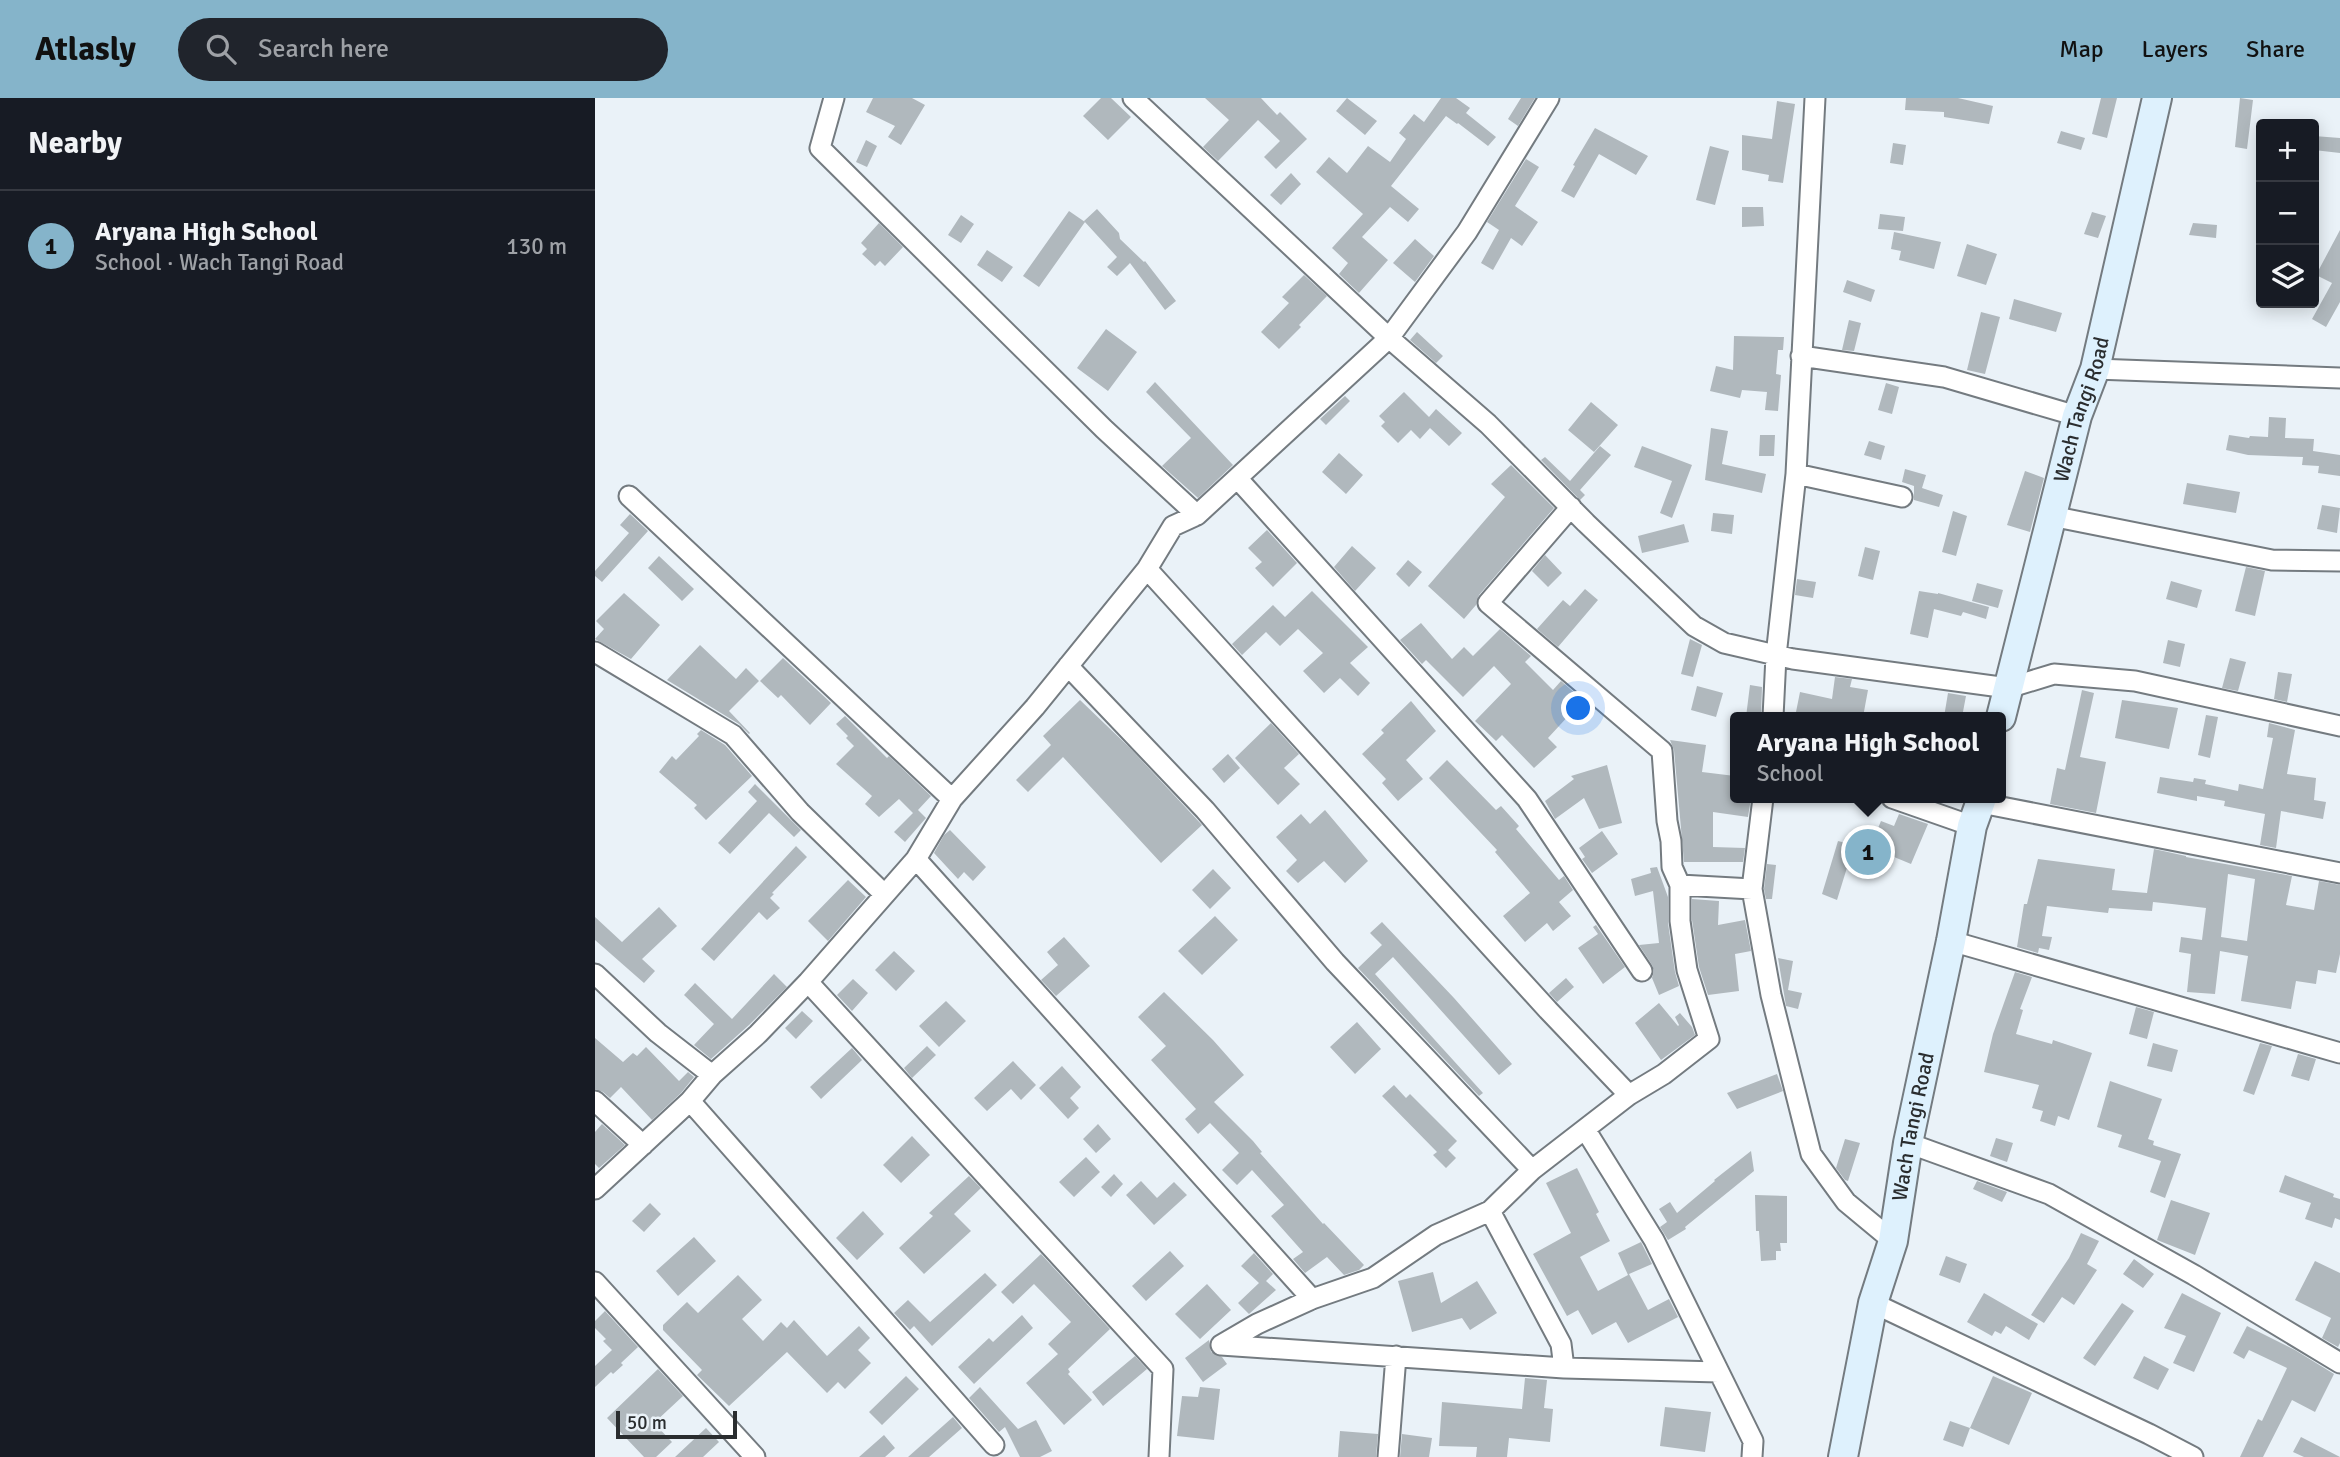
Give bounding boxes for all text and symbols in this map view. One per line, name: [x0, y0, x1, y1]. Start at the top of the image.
search box: [178, 18, 668, 81]
text: Atlasly: [35, 29, 136, 70]
icon: search: [202, 30, 240, 68]
text: Search here: [258, 33, 389, 65]
text: Map: [2059, 34, 2104, 64]
text: Layers: [2142, 34, 2208, 64]
text: Share: [2246, 34, 2305, 64]
map controls: [2256, 119, 2319, 308]
button: +: [2256, 119, 2319, 182]
text: Nearby: [28, 125, 122, 162]
button: −: [2256, 182, 2319, 245]
text: Aryana High School: [95, 216, 318, 248]
text: 1: [45, 232, 57, 261]
text: 130 m: [506, 232, 567, 261]
button: layers: [2256, 245, 2319, 308]
text: School · Wach Tangi Road: [95, 248, 344, 277]
street label: Wach Tangi Road: [2048, 334, 2115, 485]
your location: [1561, 691, 1595, 725]
popup: [1730, 712, 2006, 803]
text: Aryana High School: [1757, 727, 1979, 759]
text: School: [1757, 759, 1824, 788]
pin: 1: [1845, 826, 1891, 878]
street label: Wach Tangi Road: [1886, 1050, 1940, 1203]
scale bar: [616, 1408, 737, 1440]
text: 50 m: [627, 1411, 667, 1435]

